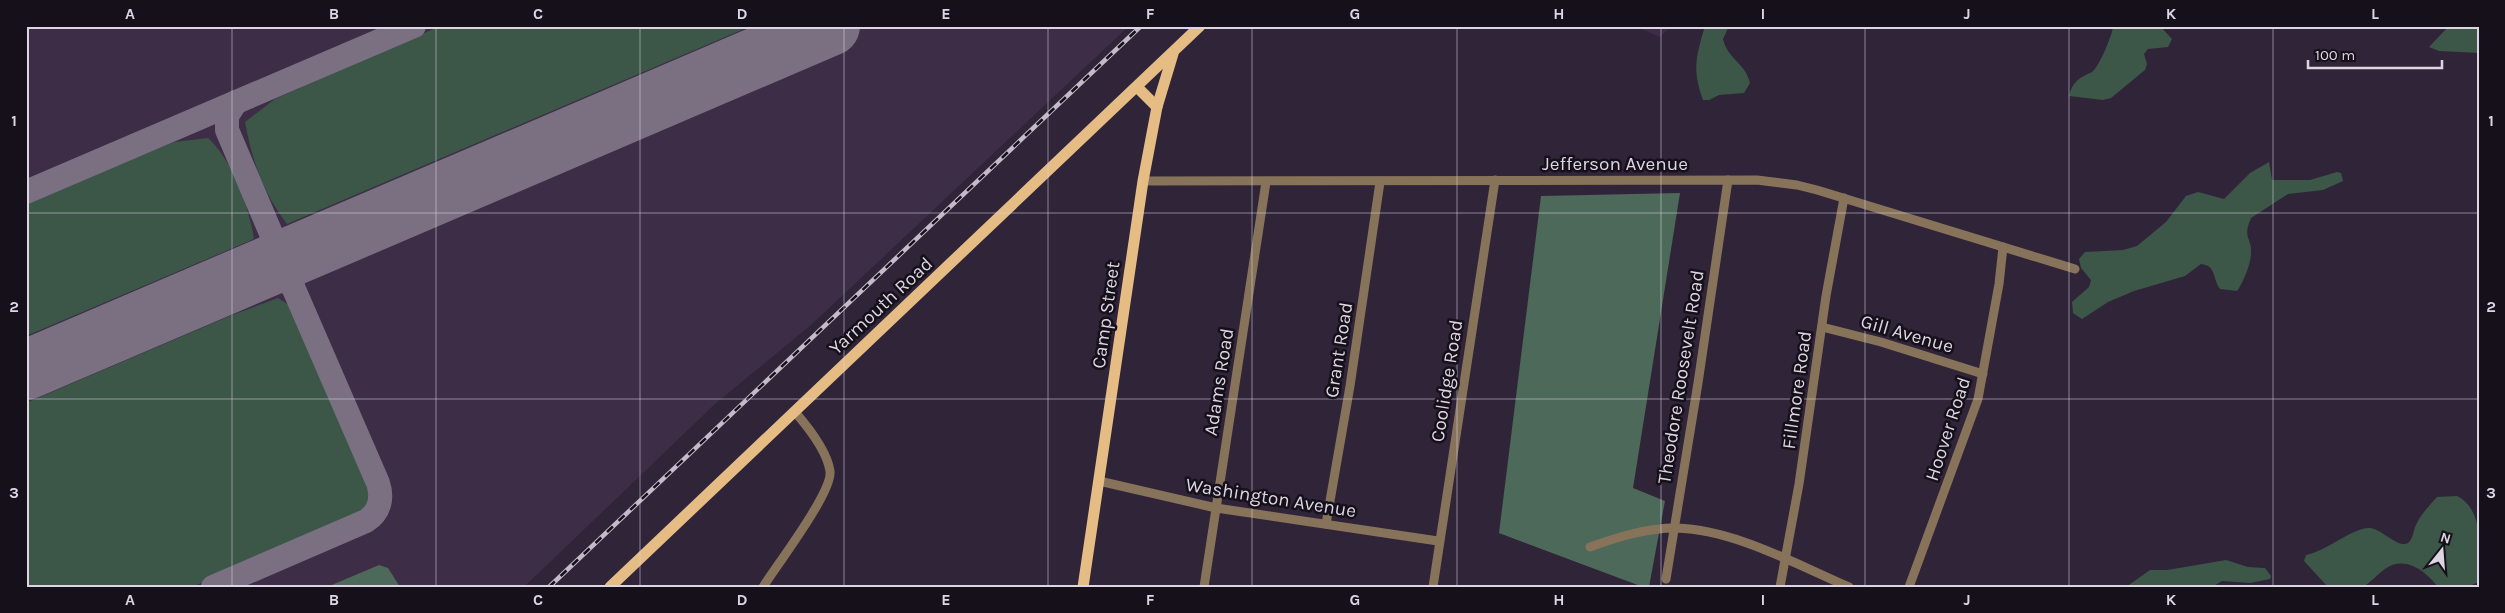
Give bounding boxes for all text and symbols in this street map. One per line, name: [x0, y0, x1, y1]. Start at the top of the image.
text: A: [125, 4, 135, 23]
text: B: [329, 4, 339, 23]
text: C: [533, 4, 543, 23]
text: D: [737, 4, 748, 23]
text: E: [941, 4, 951, 23]
text: F: [1146, 4, 1155, 23]
text: G: [1350, 4, 1360, 23]
text: H: [1553, 4, 1565, 23]
text: I: [1761, 4, 1765, 23]
text: J: [1963, 4, 1971, 23]
text: K: [2166, 4, 2177, 23]
text: L: [2371, 4, 2379, 23]
scale bar: [2308, 38, 2441, 70]
text: 100 m: [2315, 46, 2355, 64]
text: 1: [11, 111, 17, 130]
text: 1: [2488, 111, 2494, 130]
street label: Jefferson Avenue: [1542, 153, 1688, 175]
street label: Yarmouth Road: [825, 253, 937, 359]
street label: Camp Street: [1088, 260, 1124, 370]
street label: Theodore Roosevelt Road: [1653, 269, 1709, 485]
text: 2: [9, 297, 19, 316]
text: 2: [2486, 297, 2496, 316]
street label: Grant Road: [1321, 301, 1357, 399]
street label: Gill Avenue: [1858, 310, 1956, 358]
street label: Coolidge Road: [1426, 318, 1468, 444]
street label: Adams Road: [1200, 327, 1238, 437]
street label: Fillmore Road: [1778, 329, 1816, 451]
street label: Hoover Road: [1921, 374, 1975, 484]
street label: Washington Avenue: [1184, 474, 1358, 522]
text: 3: [9, 483, 19, 502]
text: 3: [2486, 483, 2496, 502]
north arrow: [2418, 526, 2468, 576]
text: N: [2438, 528, 2453, 548]
text: A: [125, 590, 135, 609]
text: B: [329, 590, 339, 609]
text: C: [533, 590, 543, 609]
text: D: [737, 590, 748, 609]
text: E: [941, 590, 951, 609]
text: F: [1146, 590, 1155, 609]
text: G: [1350, 590, 1360, 609]
text: H: [1553, 590, 1565, 609]
text: I: [1761, 590, 1765, 609]
text: J: [1963, 590, 1971, 609]
text: K: [2166, 590, 2177, 609]
text: L: [2371, 590, 2379, 609]

